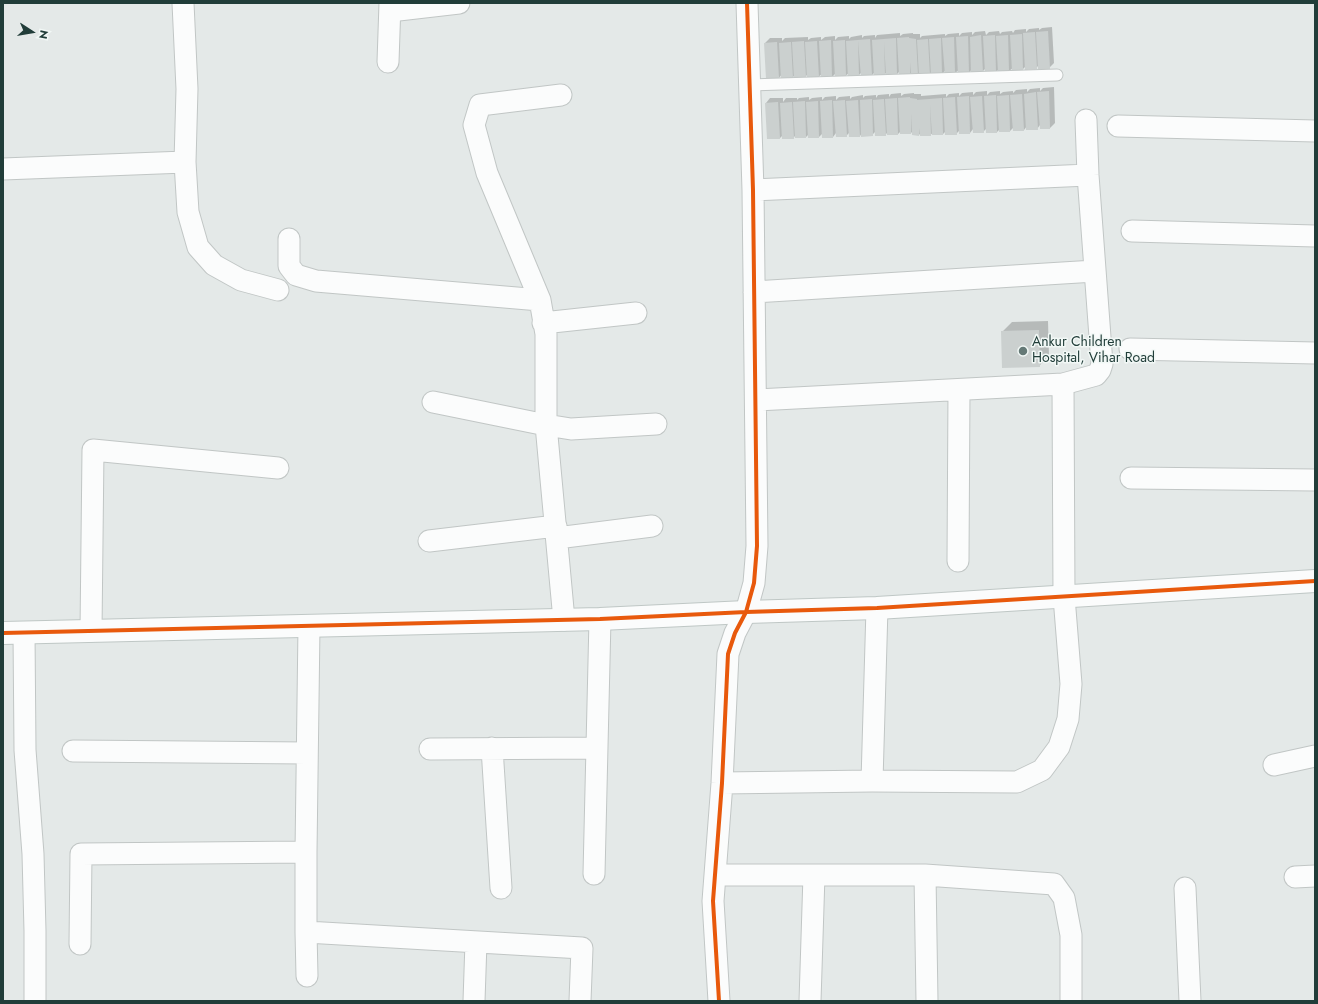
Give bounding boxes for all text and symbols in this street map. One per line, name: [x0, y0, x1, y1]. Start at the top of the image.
north arrow: [12, 12, 52, 52]
text: N: [35, 29, 52, 40]
place label: Ankur Children Hospital, Vihar Road: [1032, 335, 1155, 368]
marker: Ankur Children Hospital, Vihar Road: [1017, 345, 1029, 357]

